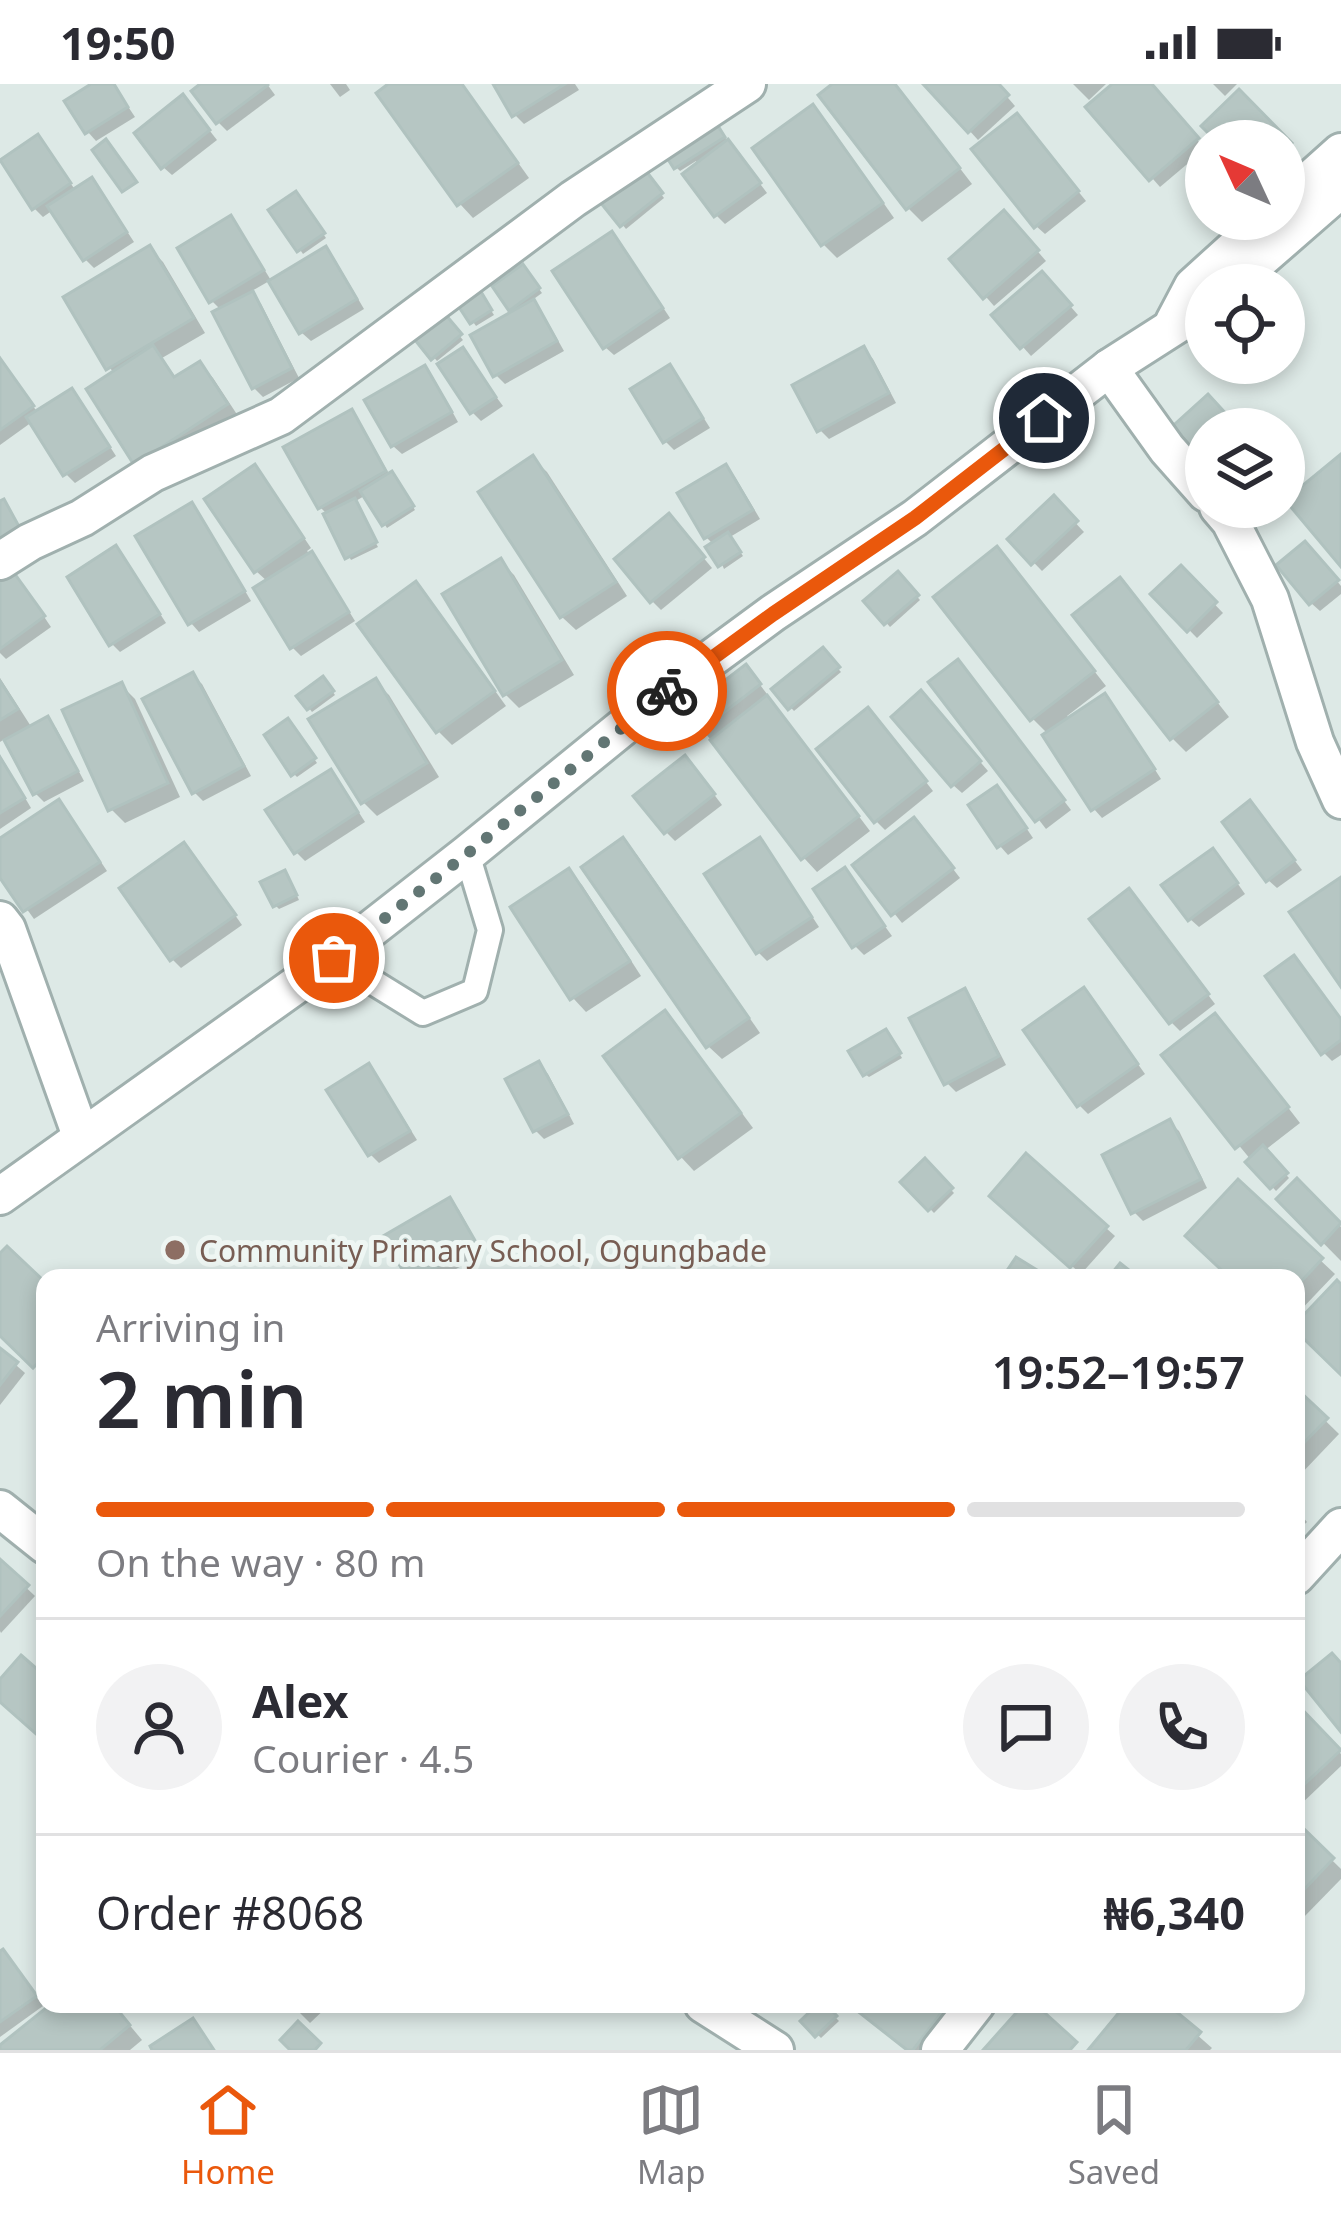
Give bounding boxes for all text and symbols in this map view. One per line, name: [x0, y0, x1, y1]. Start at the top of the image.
text: 19:50: [60, 12, 176, 73]
north arrow: [1185, 120, 1305, 240]
map controls: [1185, 120, 1305, 528]
button: locate: [1185, 264, 1305, 384]
pin: [993, 367, 1095, 469]
icon: home: [1011, 385, 1077, 451]
button: layers: [1185, 408, 1305, 528]
courier: [607, 631, 727, 751]
icon: bike: [634, 658, 700, 724]
pin: [283, 907, 385, 1009]
icon: bag: [301, 925, 367, 991]
place label: Community Primary School, Ogungbade: [199, 1230, 767, 1271]
marker: Community Primary School, Ogungbade: [162, 1237, 188, 1263]
text: Arriving in: [96, 1300, 285, 1353]
text: 19:52–19:57: [992, 1341, 1245, 1402]
text: 2 min: [96, 1345, 308, 1451]
text: On the way · 80 m: [96, 1535, 425, 1588]
button: person: [96, 1664, 222, 1790]
button: chat: [963, 1664, 1089, 1790]
button: phone: [1119, 1664, 1245, 1790]
text: Alex: [252, 1670, 349, 1731]
text: Courier · 4.5: [252, 1731, 474, 1784]
text: Order #8068: [96, 1882, 364, 1943]
text: ₦6,340: [1103, 1882, 1245, 1943]
tab: Home: [181, 2077, 275, 2194]
tab: Map: [637, 2077, 706, 2194]
tab: Saved: [1068, 2077, 1160, 2194]

